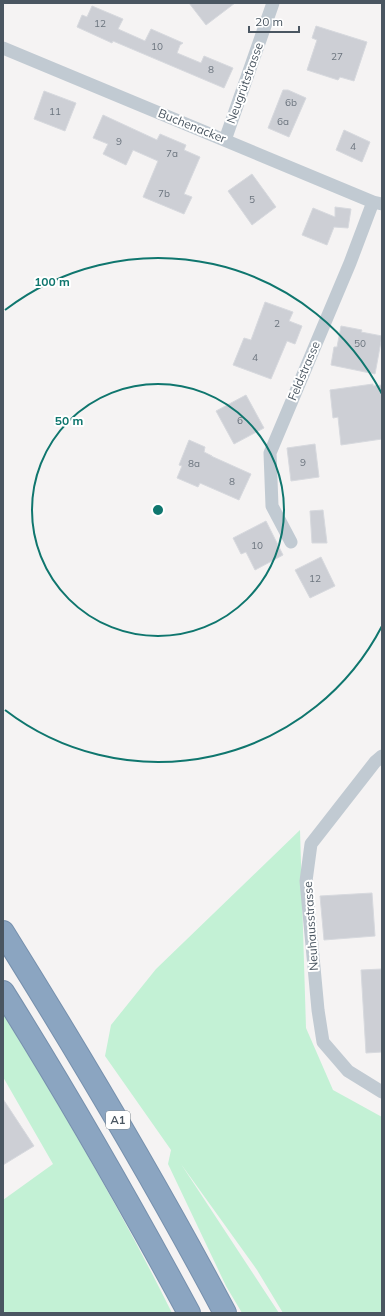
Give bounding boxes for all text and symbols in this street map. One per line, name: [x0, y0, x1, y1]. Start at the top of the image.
scale bar: [249, 8, 299, 34]
text: 20 m: [255, 14, 283, 29]
house number: 12: [94, 17, 106, 30]
house number: 10: [151, 40, 163, 53]
street label: Neugrütstrasse: [223, 40, 266, 125]
house number: 27: [331, 50, 343, 63]
house number: 8: [208, 63, 214, 76]
house number: 6b: [285, 96, 297, 109]
house number: 11: [49, 105, 61, 118]
street label: Buchenacker: [156, 105, 229, 146]
house number: 6a: [277, 115, 289, 128]
house number: 9: [116, 135, 122, 148]
house number: 4: [350, 140, 356, 153]
house number: 7a: [166, 147, 178, 160]
house number: 7b: [158, 187, 170, 200]
house number: 5: [249, 193, 255, 206]
text: 100 m: [34, 274, 70, 289]
house number: 2: [274, 317, 280, 330]
house number: 50: [354, 337, 366, 350]
street label: Feldstrasse: [284, 339, 323, 403]
house number: 4: [252, 351, 258, 364]
text: 50 m: [55, 413, 83, 428]
house number: 6: [237, 414, 243, 427]
house number: 9: [300, 456, 306, 469]
house number: 8a: [188, 457, 200, 470]
house number: 8: [229, 475, 235, 488]
centre of rings: [151, 503, 165, 517]
house number: 10: [251, 539, 263, 552]
house number: 12: [309, 572, 321, 585]
street label: Neuhausstrasse: [300, 881, 321, 971]
road number: A1: [106, 1111, 130, 1129]

